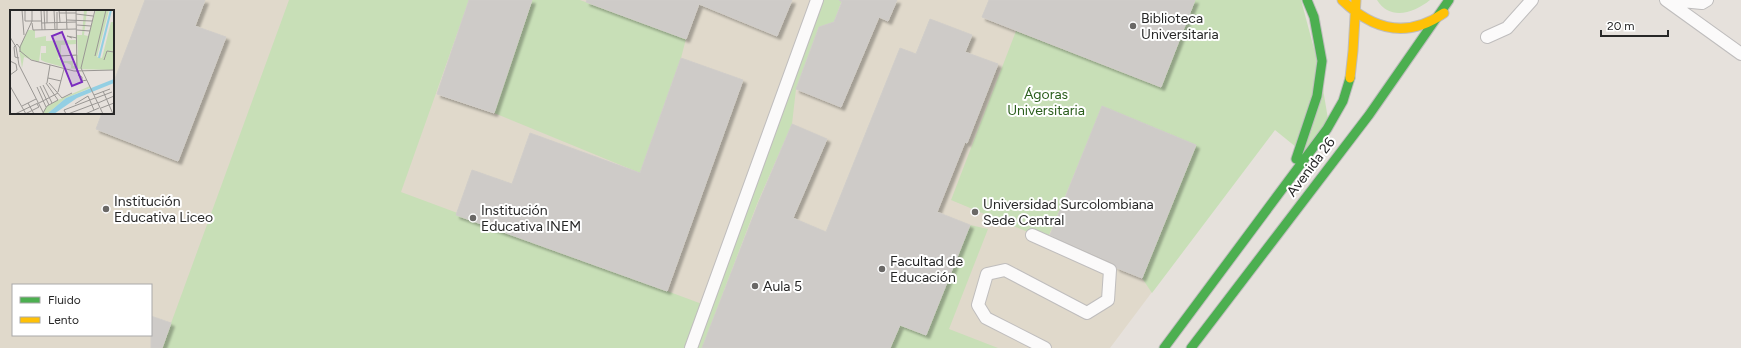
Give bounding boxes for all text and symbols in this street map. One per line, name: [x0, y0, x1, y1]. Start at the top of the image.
inset map: [10, 10, 114, 114]
place label: Biblioteca Universitaria: [1141, 10, 1219, 43]
scale bar: [1601, 12, 1668, 38]
text: 20 m: [1607, 19, 1635, 33]
marker: Biblioteca Universitaria: [1128, 21, 1138, 31]
park label: Ágoras Universitaria: [1007, 86, 1085, 119]
street label: Avenida 26: [1283, 134, 1339, 200]
place label: Institución Educativa Liceo: [114, 193, 213, 226]
place label: Universidad Surcolombiana Sede Central: [983, 196, 1154, 229]
place label: Institución Educativa INEM: [481, 202, 581, 235]
marker: Institución Educativa Liceo: [101, 204, 111, 214]
marker: Universidad Surcolombiana Sede Central: [970, 207, 980, 217]
marker: Institución Educativa INEM: [468, 213, 478, 223]
place label: Facultad de Educación: [890, 253, 963, 286]
marker: Facultad de Educación: [877, 264, 887, 274]
place label: Aula 5: [763, 278, 802, 295]
marker: Aula 5: [750, 281, 760, 291]
legend: [12, 284, 152, 336]
text: Fluido: [48, 293, 81, 307]
text: Lento: [48, 313, 79, 327]

